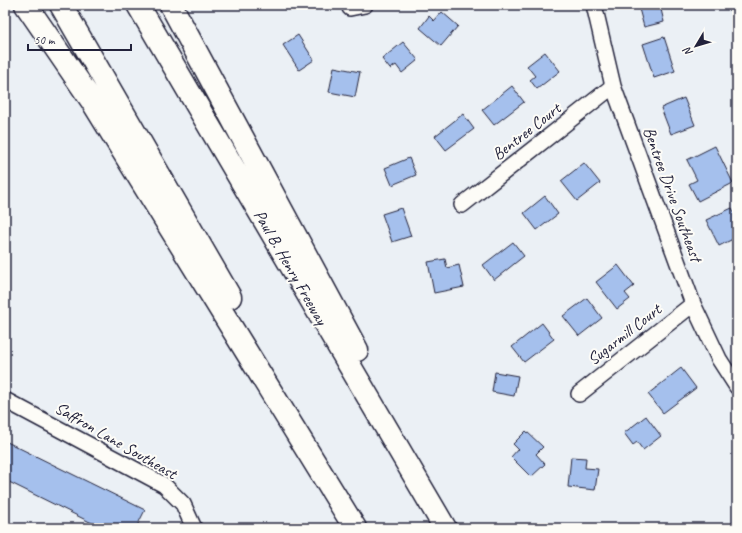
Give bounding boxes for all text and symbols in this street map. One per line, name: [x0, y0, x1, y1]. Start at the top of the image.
scale bar: [28, 26, 131, 52]
north arrow: [676, 26, 716, 66]
text: 50 m: [34, 32, 56, 48]
text: N: [679, 43, 696, 59]
street label: Bentree Court: [488, 97, 567, 165]
street label: Bentree Drive Southeast: [638, 124, 707, 267]
street label: Paul B. Henry Freeway: [249, 206, 333, 330]
street label: Sugarmill Court: [583, 298, 667, 370]
street label: Saffron Lane Southeast: [51, 397, 182, 485]

